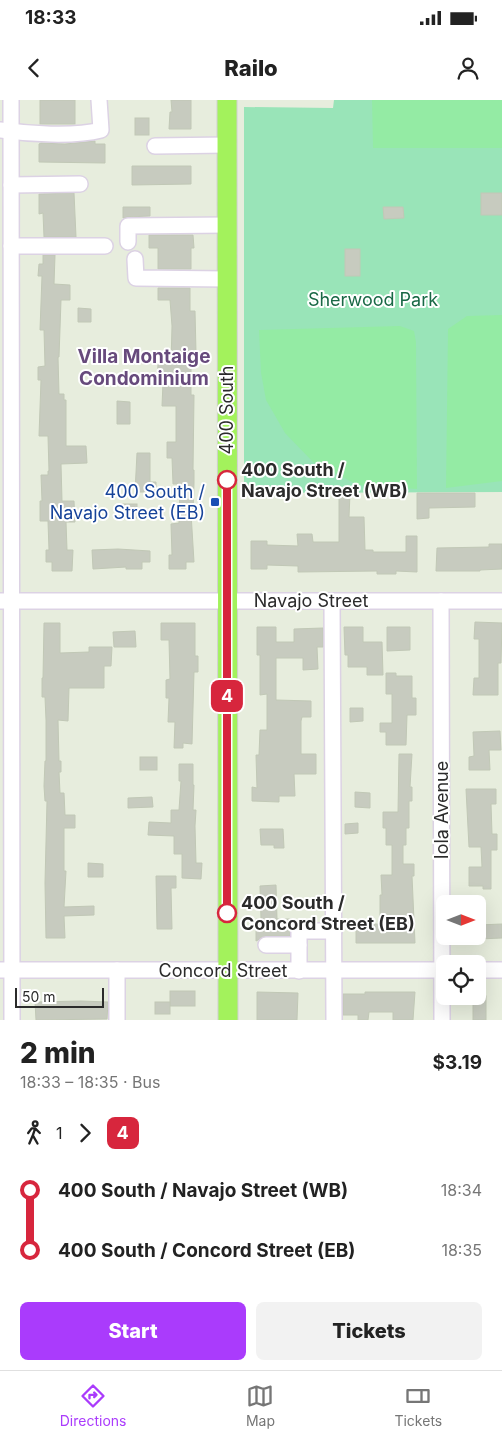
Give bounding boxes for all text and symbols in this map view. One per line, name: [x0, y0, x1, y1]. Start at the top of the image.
text: 18:33: [25, 6, 76, 29]
icon: back: [20, 54, 48, 82]
icon: person: [454, 54, 482, 82]
text: Railo: [224, 55, 278, 81]
park label: Sherwood Park: [308, 289, 438, 310]
district label: Villa Montaige Condominium: [78, 345, 210, 390]
street label: 400 South: [216, 366, 237, 454]
place label: 400 South / Navajo Street (WB): [241, 459, 408, 501]
marker: 400 South / Navajo Street (WB): [217, 470, 237, 490]
place label: 400 South / Navajo Street (EB): [50, 481, 206, 523]
marker: 400 South / Navajo Street (EB): [209, 496, 221, 508]
street label: Navajo Street: [254, 590, 368, 611]
line badge: 4: [211, 680, 243, 712]
text: 4: [221, 685, 233, 706]
street label: Iola Avenue: [431, 761, 452, 859]
place label: 400 South / Concord Street (EB): [241, 892, 415, 934]
north arrow: [436, 895, 486, 945]
map controls: [436, 895, 486, 1005]
marker: 400 South / Concord Street (EB): [217, 903, 237, 923]
button: locate: [436, 955, 486, 1005]
street label: Concord Street: [158, 960, 288, 981]
scale bar: [15, 985, 104, 1008]
text: 50 m: [22, 988, 56, 1005]
text: 2 min: [20, 1036, 96, 1070]
text: $3.19: [433, 1051, 482, 1074]
text: 18:33 – 18:35 · Bus: [20, 1072, 160, 1092]
icon: walk: [20, 1119, 48, 1147]
icon: forward: [71, 1119, 99, 1147]
text: 4: [117, 1122, 129, 1143]
text: 1: [56, 1123, 63, 1143]
text: 400 South / Navajo Street (WB): [58, 1179, 348, 1202]
text: 18:34: [441, 1180, 482, 1200]
text: 400 South / Concord Street (EB): [58, 1239, 355, 1262]
text: 18:35: [441, 1240, 482, 1260]
button: Start: [20, 1302, 246, 1360]
button: Tickets: [256, 1302, 482, 1360]
tab: Directions: [60, 1382, 126, 1429]
tab: Map: [246, 1382, 275, 1429]
tab: Tickets: [394, 1382, 442, 1429]

